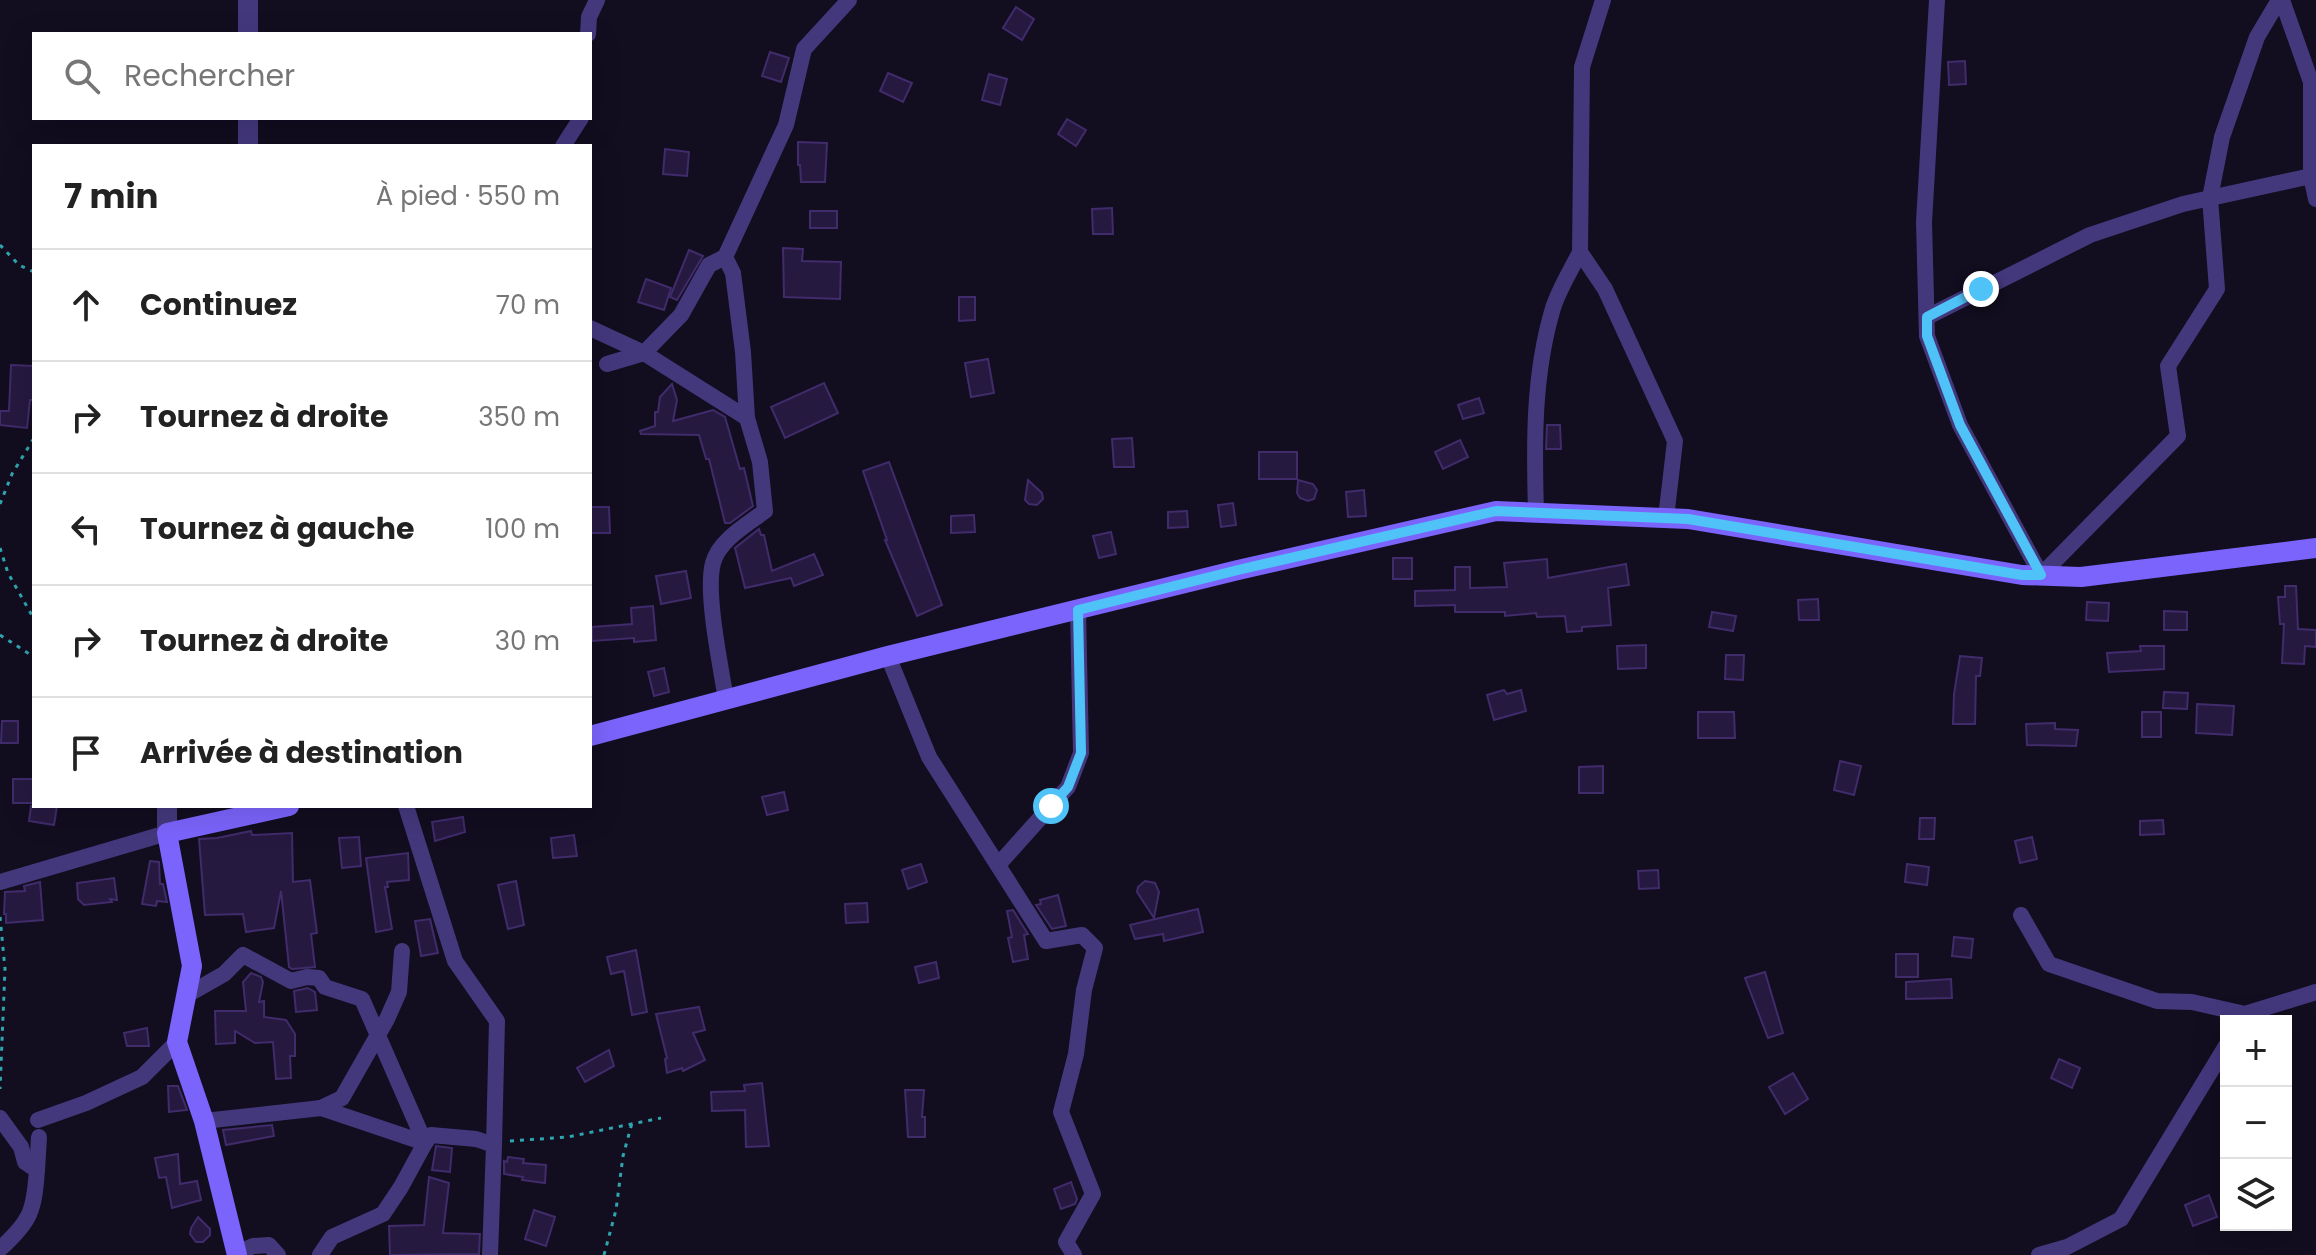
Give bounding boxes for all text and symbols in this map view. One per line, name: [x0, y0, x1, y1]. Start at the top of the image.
search box: [32, 32, 592, 120]
icon: search: [60, 54, 104, 98]
text: Rechercher: [124, 54, 295, 97]
text: 7 min: [64, 172, 158, 220]
text: À pied · 550 m: [376, 178, 560, 214]
route end: [1963, 271, 1999, 307]
icon: ahead: [64, 283, 108, 327]
text: Continuez: [140, 283, 297, 326]
text: 70 m: [496, 287, 560, 323]
icon: right: [64, 395, 108, 439]
text: Tournez à droite: [140, 395, 388, 438]
text: 350 m: [478, 399, 560, 435]
icon: left: [64, 507, 108, 551]
text: Tournez à gauche: [140, 507, 414, 550]
text: 100 m: [485, 511, 560, 547]
icon: right: [64, 619, 108, 663]
text: Tournez à droite: [140, 619, 388, 662]
text: 30 m: [495, 623, 560, 659]
icon: arrive: [64, 731, 108, 775]
text: Arrivée à destination: [140, 731, 463, 774]
route start: [1033, 788, 1069, 824]
map controls: [2220, 1015, 2292, 1231]
button: +: [2220, 1015, 2292, 1087]
button: −: [2220, 1087, 2292, 1159]
button: layers: [2220, 1159, 2292, 1231]

